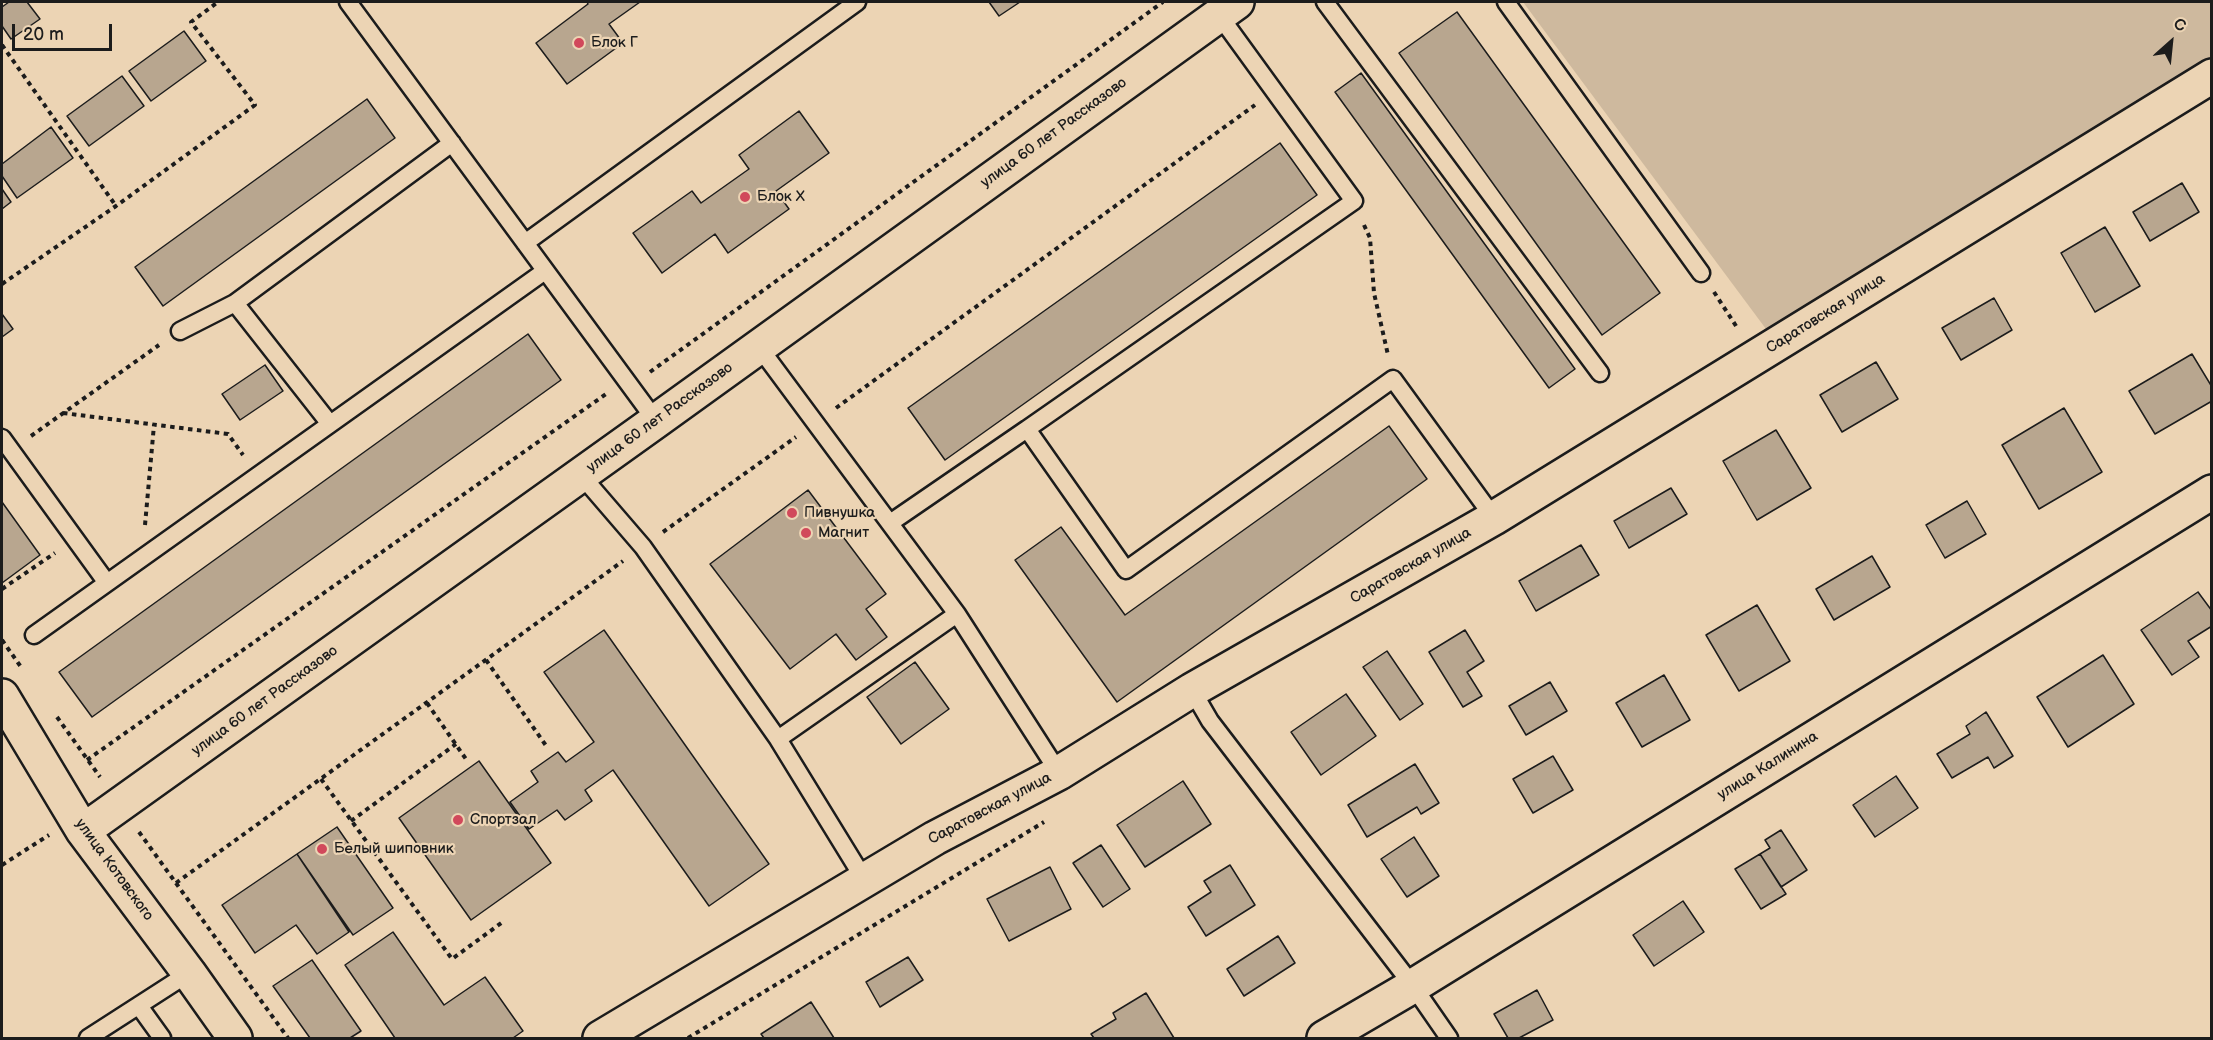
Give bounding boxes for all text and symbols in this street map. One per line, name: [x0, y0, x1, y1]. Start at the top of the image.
scale bar: [15, 12, 116, 50]
north arrow: [2141, 12, 2201, 72]
text: С: [2170, 15, 2189, 37]
text: 20 m: [23, 24, 64, 45]
place label: Блок Г: [591, 34, 638, 52]
marker: Блок Г: [572, 36, 586, 50]
street label: улица 60 лет Рассказово: [978, 74, 1130, 192]
place label: Блок Х: [757, 188, 805, 206]
marker: Блок Х: [738, 190, 752, 204]
street label: Саратовская улица: [1763, 270, 1889, 358]
street label: улица 60 лет Рассказово: [584, 359, 736, 477]
place label: Пивнушка: [804, 504, 875, 522]
marker: Пивнушка: [785, 506, 799, 520]
place label: Магнит: [818, 524, 869, 542]
street label: Саратовская улица: [1347, 524, 1475, 608]
marker: Магнит: [799, 526, 813, 540]
street label: улица 60 лет Рассказово: [189, 642, 341, 760]
street label: улица Калинина: [1714, 728, 1822, 804]
street label: Саратовская улица: [926, 769, 1054, 849]
place label: Спортзал: [470, 811, 536, 829]
marker: Спортзал: [451, 813, 465, 827]
street label: улица Котовского: [71, 816, 157, 924]
place label: Белый шиповник: [334, 840, 454, 858]
marker: Белый шиповник: [315, 842, 329, 856]

